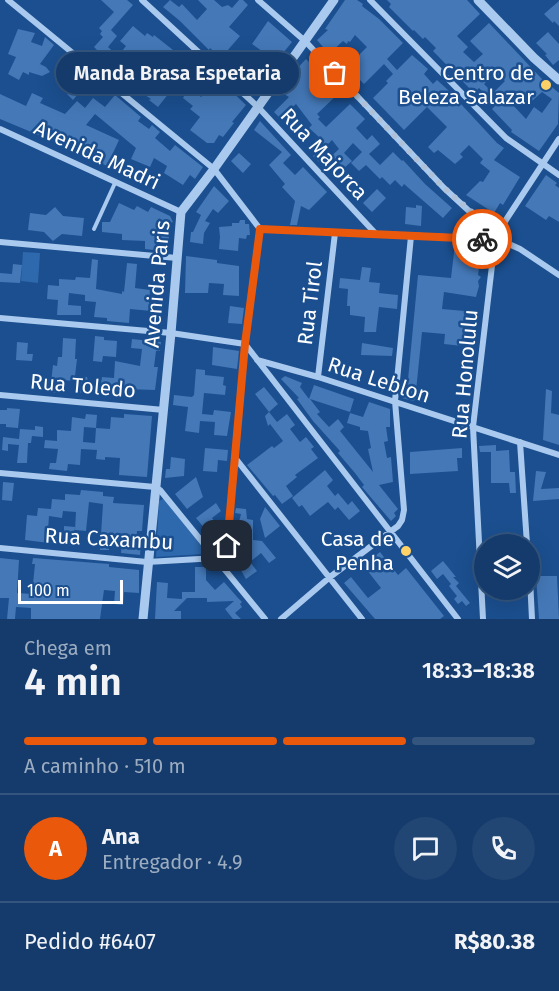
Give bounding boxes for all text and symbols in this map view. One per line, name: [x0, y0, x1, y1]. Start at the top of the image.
pin: [309, 47, 360, 98]
callout: Manda Brasa Espetaria: [56, 52, 299, 94]
icon: bag: [318, 56, 351, 89]
place label: Centro de Beleza Salazar: [398, 60, 534, 110]
text: Manda Brasa Espetaria: [74, 61, 281, 85]
marker: Centro de Beleza Salazar: [539, 78, 553, 92]
street label: Rua Majorca: [275, 103, 373, 205]
street label: Avenida Madri: [30, 115, 164, 195]
courier: [452, 209, 512, 269]
street label: Avenida Paris: [138, 219, 176, 349]
icon: bike: [466, 223, 499, 256]
street label: Rua Tirol: [292, 259, 328, 347]
street label: Rua Honolulu: [446, 308, 484, 440]
street label: Rua Leblon: [324, 351, 434, 409]
street label: Rua Toledo: [29, 368, 137, 404]
pin: [201, 520, 252, 571]
street label: Rua Caxambu: [44, 523, 174, 555]
place label: Casa de Penha: [321, 526, 394, 576]
icon: home: [210, 529, 243, 562]
map controls: [474, 534, 540, 600]
button: layers: [474, 534, 540, 600]
marker: Casa de Penha: [399, 544, 413, 558]
scale bar: [18, 577, 123, 604]
text: 100 m: [27, 581, 70, 600]
text: Chega em: [24, 636, 112, 660]
text: 18:33–18:38: [422, 657, 535, 684]
text: 4 min: [24, 659, 122, 705]
text: A caminho · 510 m: [24, 754, 186, 778]
button: chat: [394, 817, 457, 880]
button: phone: [472, 817, 535, 880]
text: Ana: [102, 823, 140, 850]
text: A: [49, 835, 62, 862]
text: Entregador · 4.9: [102, 850, 243, 874]
text: Pedido #6407: [24, 928, 156, 955]
text: R$80.38: [454, 928, 535, 955]

